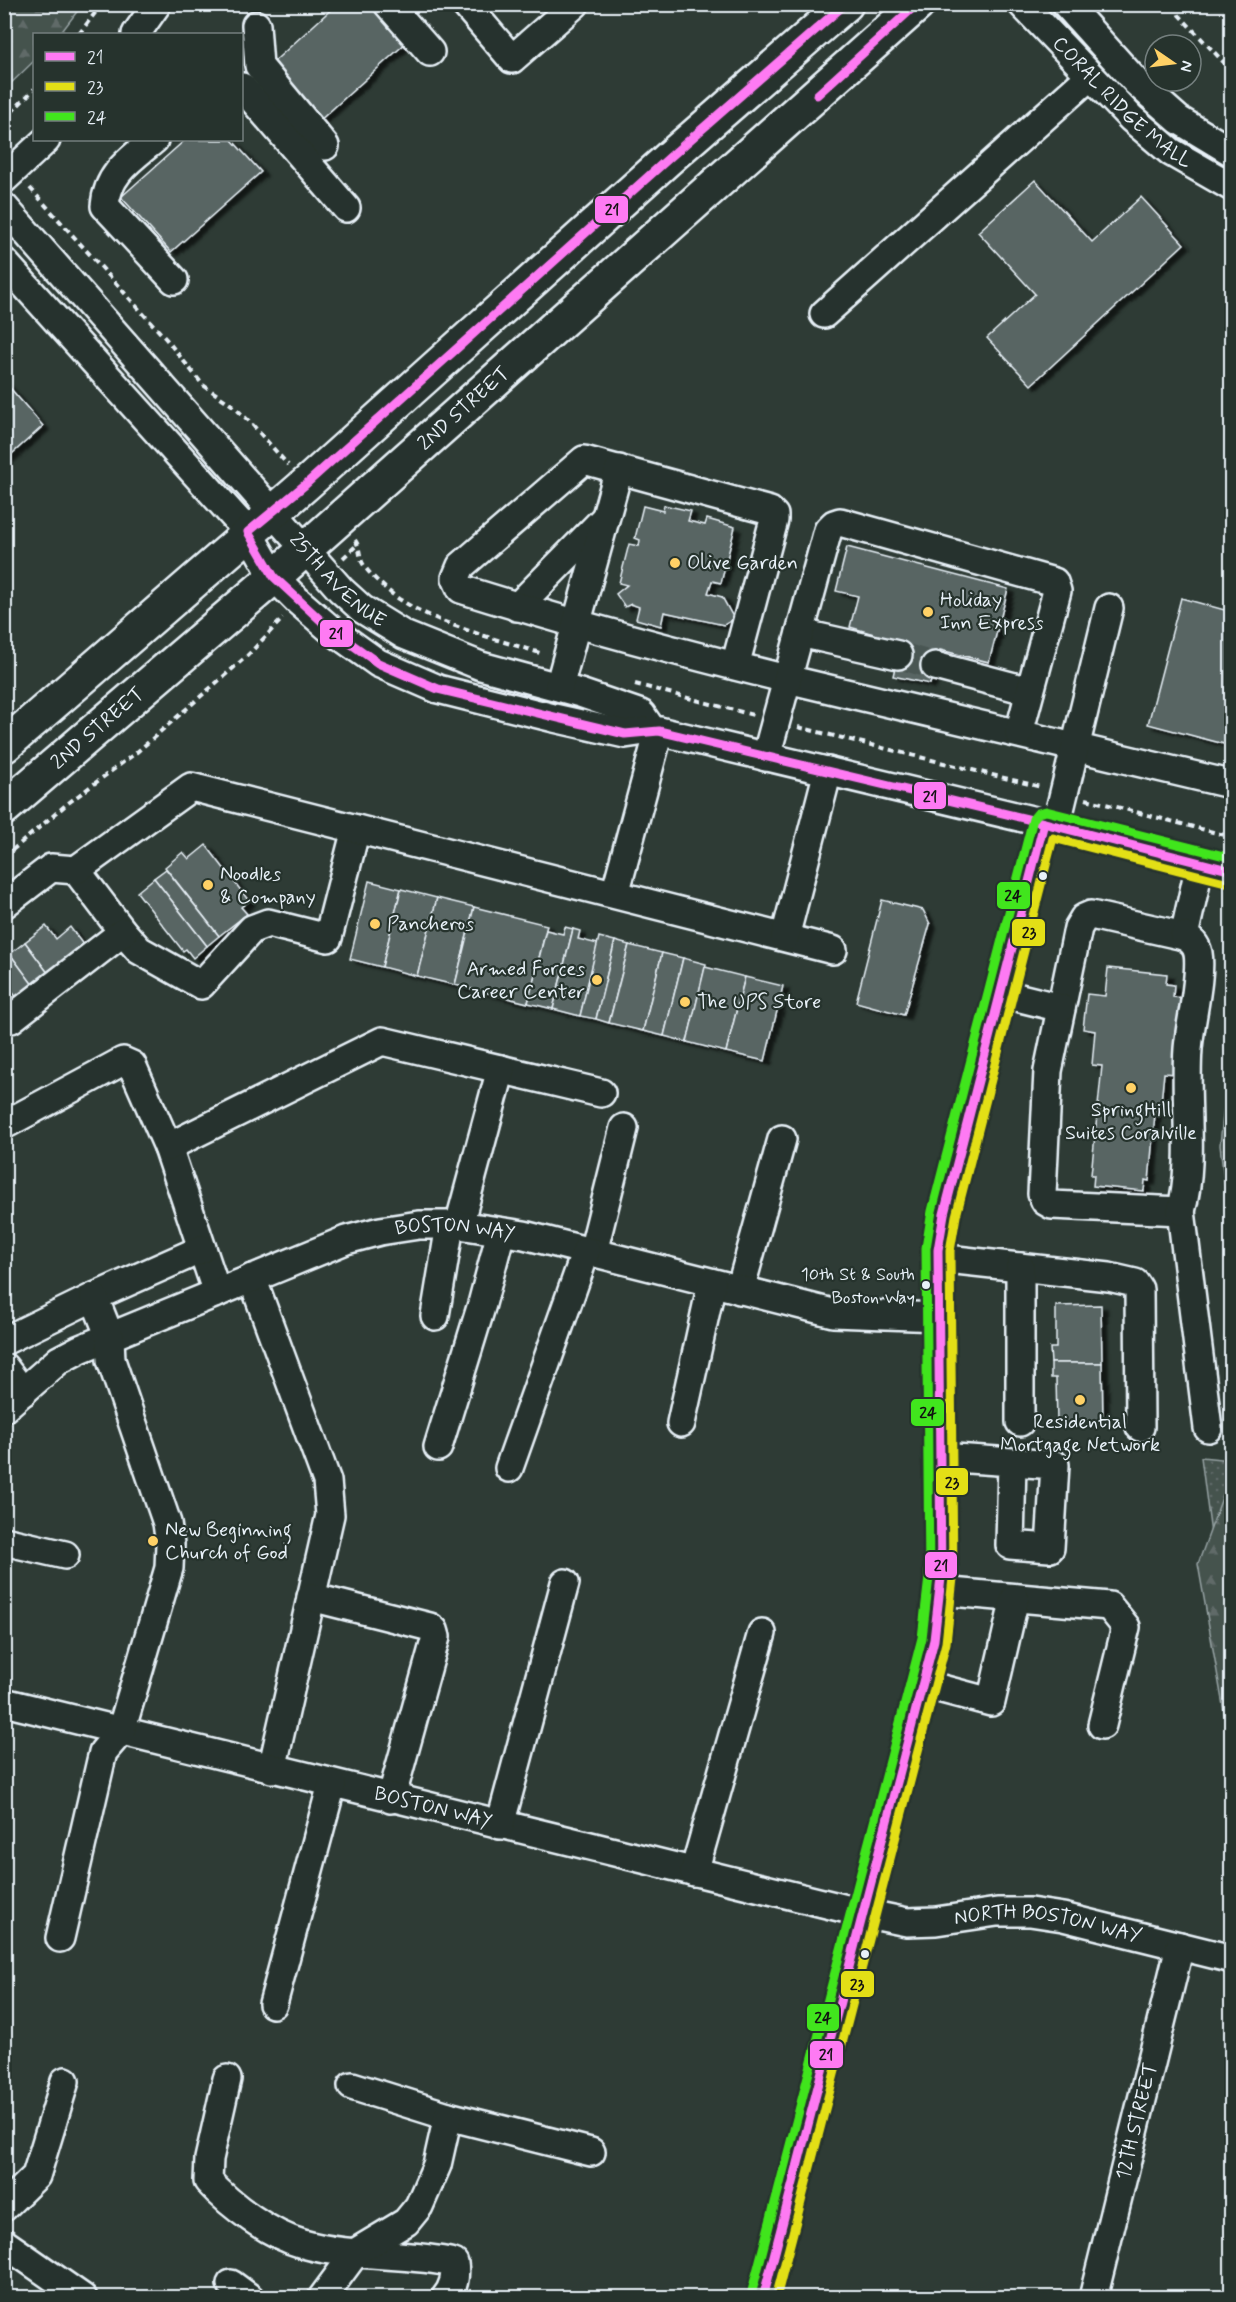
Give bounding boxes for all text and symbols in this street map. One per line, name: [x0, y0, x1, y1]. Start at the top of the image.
street label: CORAL RIDGE MALL: [1046, 30, 1197, 175]
legend: [33, 33, 243, 141]
north arrow: [1143, 33, 1203, 93]
text: 21: [87, 46, 104, 70]
text: N: [1175, 59, 1198, 74]
text: 23: [87, 76, 104, 100]
text: 24: [87, 106, 107, 130]
line badge: 21: [594, 195, 629, 224]
text: 21: [605, 200, 619, 221]
street label: 2ND STREET: [412, 360, 515, 457]
street label: 25TH AVENUE: [283, 527, 391, 634]
place label: Olive Garden: [687, 550, 798, 577]
marker: Olive Garden: [668, 556, 682, 570]
place label: Holiday Inn Express: [940, 587, 1044, 637]
marker: Holiday Inn Express: [921, 605, 935, 619]
line badge: 21: [319, 619, 354, 648]
text: 21: [329, 624, 343, 645]
street label: 2ND STREET: [45, 680, 150, 776]
line badge: 21: [913, 781, 947, 810]
text: 21: [923, 787, 937, 808]
place label: Noodles & Company: [220, 861, 316, 911]
unlabelled marker: [1037, 870, 1049, 882]
marker: Noodles & Company: [201, 878, 215, 892]
line badge: 24: [996, 881, 1031, 910]
text: 24: [1004, 886, 1022, 907]
place label: Pancheros: [387, 911, 474, 938]
marker: Pancheros: [368, 917, 382, 931]
line badge: 23: [1011, 918, 1046, 947]
text: 23: [1022, 923, 1037, 944]
place label: Armed Forces Career Center: [457, 956, 585, 1006]
marker: Armed Forces Career Center: [590, 973, 604, 987]
place label: The UPS Store: [697, 989, 821, 1016]
marker: The UPS Store: [678, 995, 692, 1009]
marker: SpringHill Suites Coralville: [1124, 1081, 1138, 1095]
place label: SpringHill Suites Coralville: [1065, 1097, 1197, 1147]
street label: BOSTON WAY: [393, 1211, 517, 1247]
place label: 10th St & South Boston Way: [801, 1263, 915, 1310]
marker: 10th St & South Boston Way: [920, 1279, 932, 1291]
marker: Residential Mortgage Network: [1073, 1393, 1087, 1407]
line badge: 24: [910, 1398, 945, 1427]
text: 24: [919, 1403, 937, 1424]
place label: Residential Mortgage Network: [1000, 1409, 1160, 1461]
line badge: 23: [935, 1467, 969, 1496]
text: 23: [945, 1473, 960, 1494]
place label: New Beginning Church of God: [165, 1517, 292, 1567]
marker: New Beginning Church of God: [146, 1534, 160, 1548]
line badge: 21: [924, 1551, 958, 1579]
text: 21: [934, 1556, 948, 1577]
street label: BOSTON WAY: [371, 1780, 495, 1835]
street label: NORTH BOSTON WAY: [952, 1899, 1145, 1950]
unlabelled marker: [859, 1948, 871, 1960]
line badge: 23: [840, 1970, 875, 1998]
text: 23: [850, 1975, 865, 1996]
line badge: 24: [806, 2003, 840, 2032]
text: 24: [814, 2008, 832, 2029]
line badge: 21: [809, 2040, 844, 2069]
text: 21: [819, 2045, 833, 2066]
street label: 12TH STREET: [1109, 2060, 1164, 2183]

